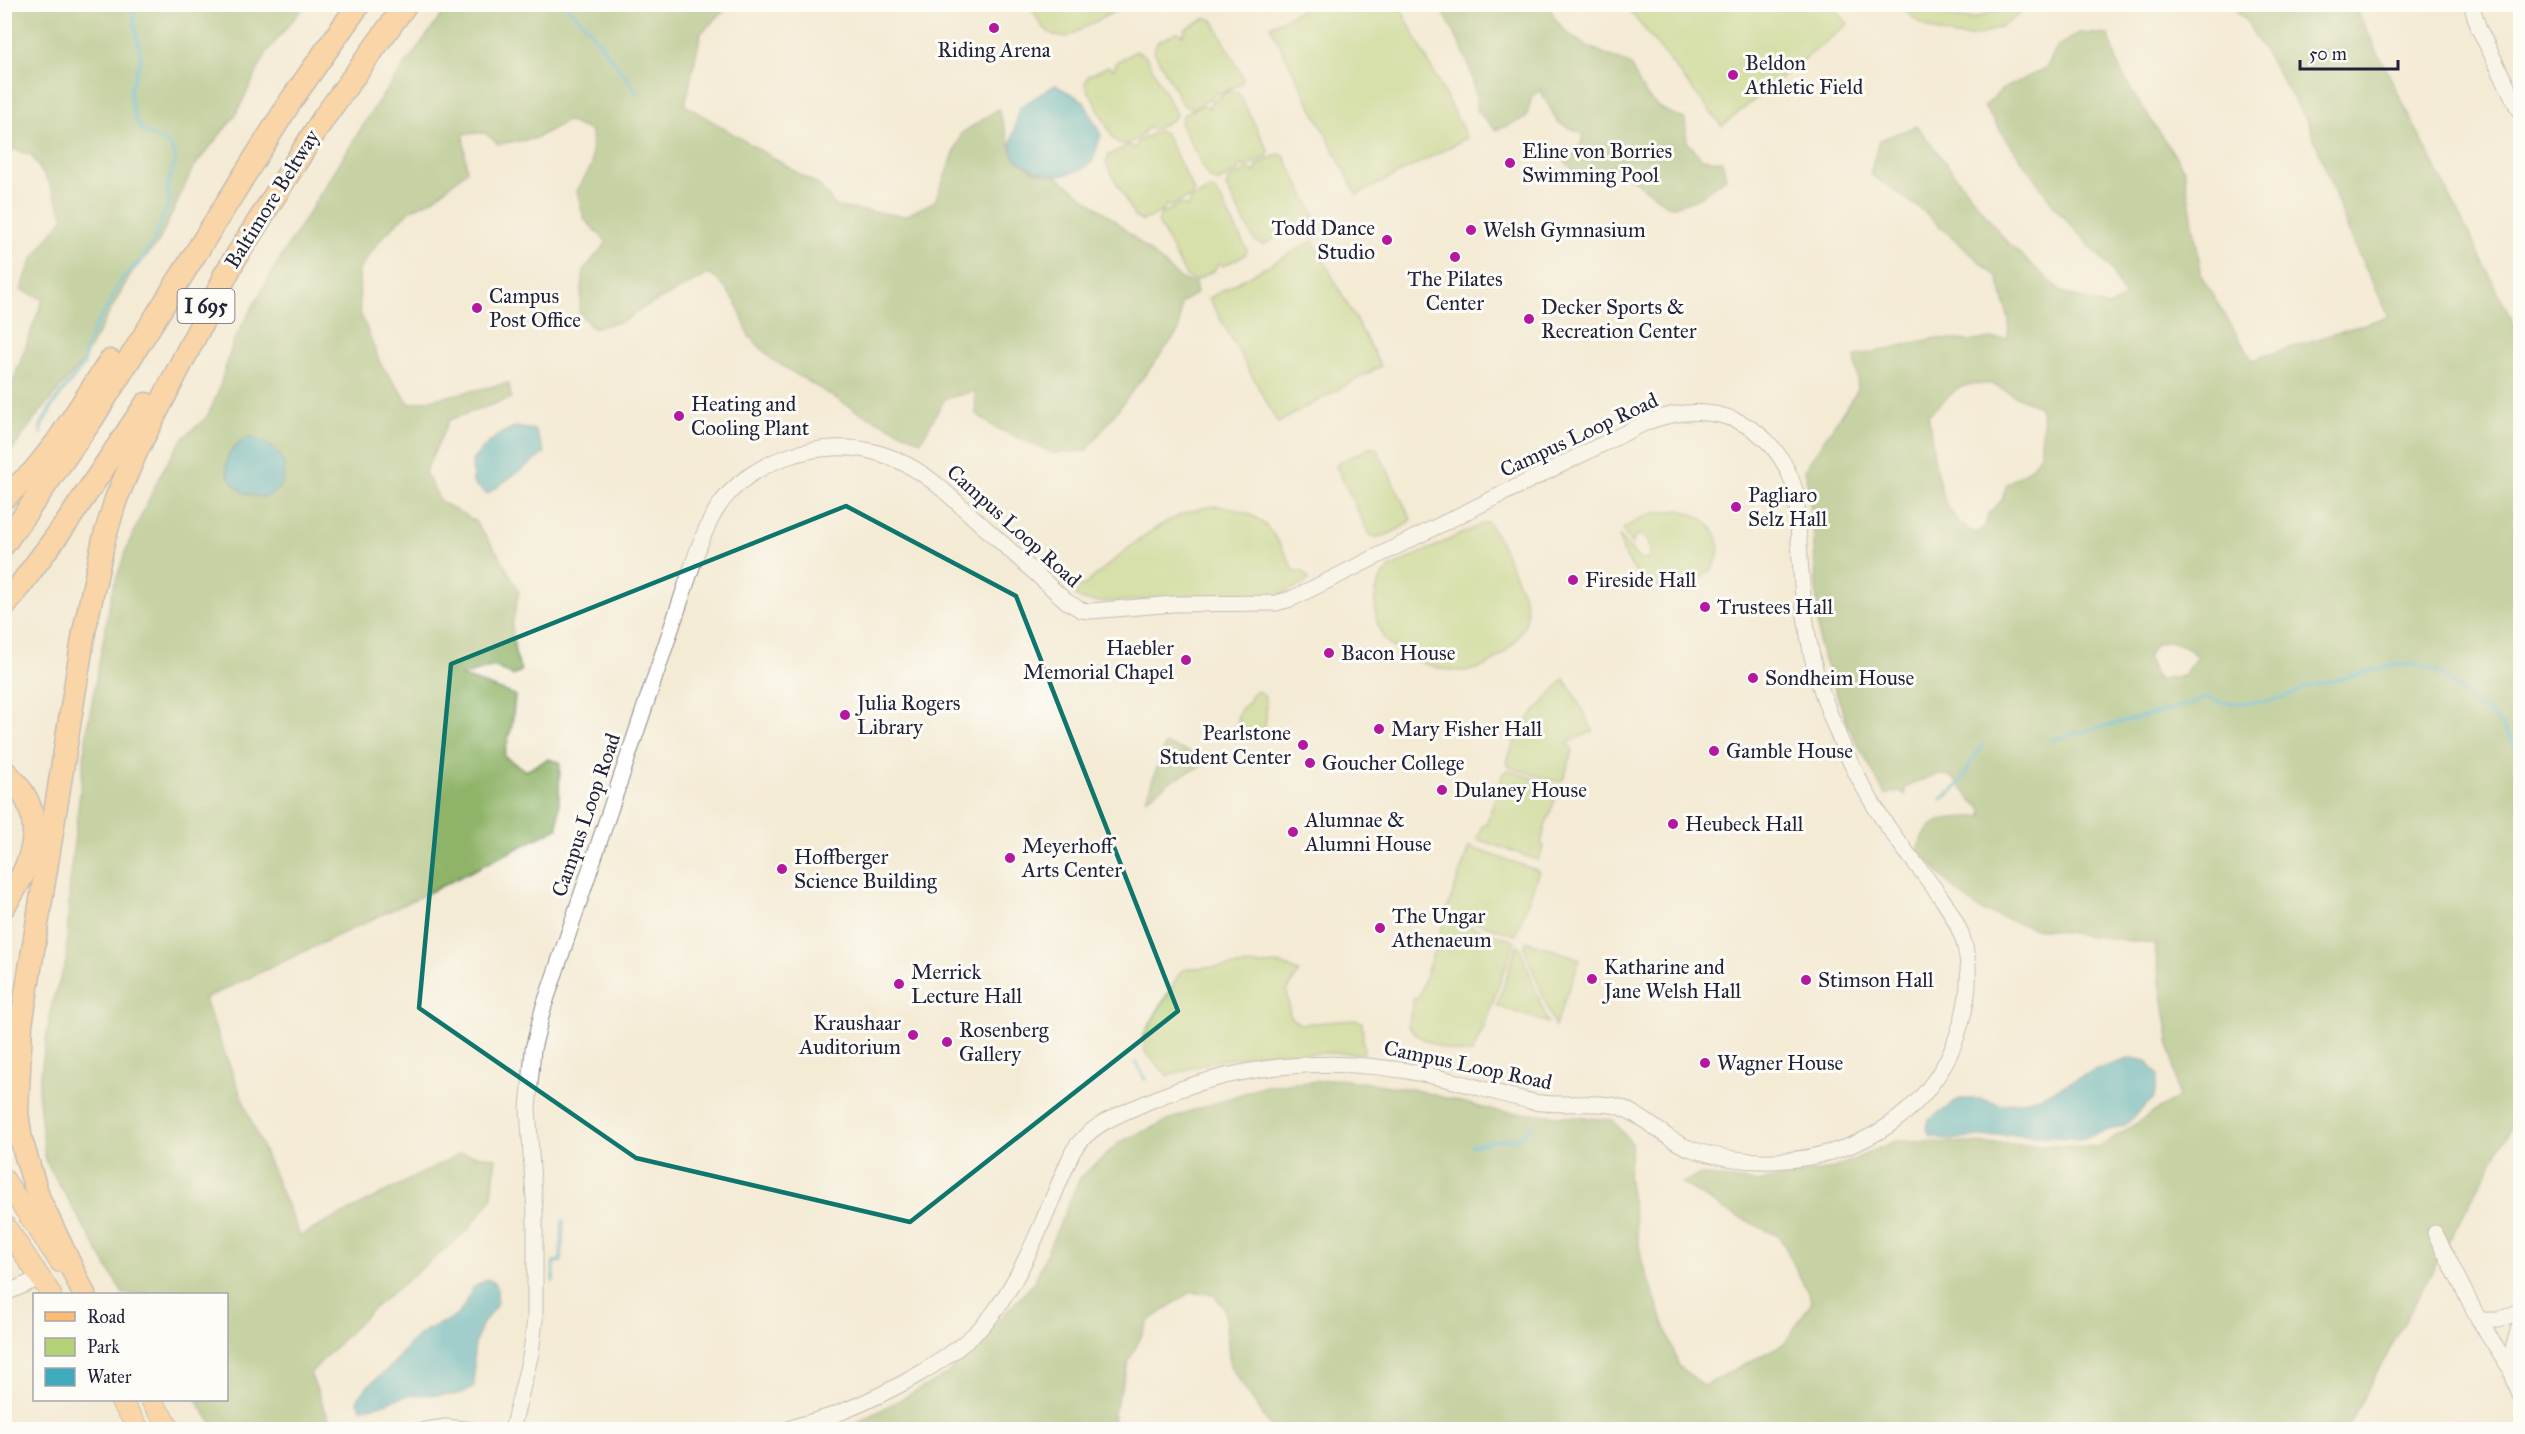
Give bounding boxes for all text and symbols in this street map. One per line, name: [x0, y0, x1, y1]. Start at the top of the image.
marker: Riding Arena: [987, 21, 1001, 35]
scale bar: [2300, 33, 2398, 71]
place label: Riding Arena: [937, 37, 1051, 63]
text: 50 m: [2309, 43, 2347, 65]
place label: Beldon Athletic Field: [1744, 50, 1864, 100]
marker: Beldon Athletic Field: [1726, 68, 1740, 82]
street label: Baltimore Beltway: [219, 124, 326, 273]
place label: Eline von Borries Swimming Pool: [1522, 138, 1672, 188]
marker: Eline von Borries Swimming Pool: [1503, 156, 1517, 170]
place label: Todd Dance Studio: [1272, 215, 1375, 265]
place label: Welsh Gymnasium: [1483, 217, 1646, 243]
marker: Welsh Gymnasium: [1464, 223, 1478, 237]
marker: Todd Dance Studio: [1380, 233, 1394, 247]
marker: The Pilates Center: [1448, 250, 1462, 264]
place label: The Pilates Center: [1407, 266, 1503, 316]
place label: Campus Post Office: [489, 283, 581, 333]
road number: I 695: [178, 289, 234, 323]
place label: Decker Sports & Recreation Center: [1541, 294, 1697, 344]
marker: Campus Post Office: [470, 301, 484, 315]
marker: Decker Sports & Recreation Center: [1522, 312, 1536, 326]
street label: Campus Loop Road: [1496, 387, 1663, 483]
place label: Heating and Cooling Plant: [691, 391, 810, 441]
marker: Heating and Cooling Plant: [672, 409, 686, 423]
street label: Campus Loop Road: [942, 459, 1087, 593]
place label: Pagliaro Selz Hall: [1748, 482, 1827, 532]
marker: Pagliaro Selz Hall: [1729, 500, 1743, 514]
place label: Fireside Hall: [1585, 567, 1697, 593]
marker: Fireside Hall: [1566, 573, 1580, 587]
place label: Trustees Hall: [1717, 594, 1834, 620]
marker: Trustees Hall: [1698, 600, 1712, 614]
place label: Haebler Memorial Chapel: [1023, 635, 1174, 685]
place label: Bacon House: [1341, 640, 1456, 666]
marker: Bacon House: [1322, 646, 1336, 660]
marker: Haebler Memorial Chapel: [1179, 653, 1193, 667]
place label: Sondheim House: [1765, 665, 1915, 691]
marker: Sondheim House: [1746, 671, 1760, 685]
place label: Julia Rogers Library: [855, 690, 960, 740]
marker: Julia Rogers Library: [838, 708, 852, 722]
place label: Mary Fisher Hall: [1391, 716, 1542, 742]
place label: Pearlstone Student Center: [1159, 720, 1291, 770]
marker: Mary Fisher Hall: [1372, 722, 1386, 736]
street label: Campus Loop Road: [546, 729, 626, 900]
marker: Pearlstone Student Center: [1296, 738, 1310, 752]
place label: Gamble House: [1726, 738, 1853, 764]
marker: Gamble House: [1707, 744, 1721, 758]
place label: Goucher College: [1322, 750, 1465, 776]
marker: Goucher College: [1303, 756, 1317, 770]
place label: Dulaney House: [1454, 777, 1587, 803]
marker: Dulaney House: [1435, 783, 1449, 797]
place label: Alumnae & Alumni House: [1304, 807, 1432, 857]
place label: Heubeck Hall: [1685, 811, 1804, 837]
marker: Heubeck Hall: [1666, 817, 1680, 831]
marker: Alumnae & Alumni House: [1286, 825, 1300, 839]
place label: Meyerhoff Arts Center: [1021, 833, 1122, 883]
place label: Hoffberger Science Building: [794, 844, 937, 894]
marker: Meyerhoff Arts Center: [1003, 851, 1017, 865]
marker: Hoffberger Science Building: [775, 862, 789, 876]
place label: The Ungar Athenaeum: [1391, 903, 1492, 953]
marker: The Ungar Athenaeum: [1373, 921, 1387, 935]
place label: Katharine and Jane Welsh Hall: [1602, 954, 1742, 1004]
place label: Merrick Lecture Hall: [911, 959, 1022, 1009]
place label: Stimson Hall: [1818, 967, 1934, 993]
marker: Katharine and Jane Welsh Hall: [1585, 972, 1599, 986]
marker: Stimson Hall: [1799, 973, 1813, 987]
marker: Merrick Lecture Hall: [892, 977, 906, 991]
place label: Kraushaar Auditorium: [798, 1010, 901, 1060]
place label: Rosenberg Gallery: [959, 1017, 1049, 1067]
marker: Kraushaar Auditorium: [906, 1028, 920, 1042]
street label: Campus Loop Road: [1381, 1034, 1555, 1096]
marker: Rosenberg Gallery: [940, 1035, 954, 1049]
place label: Wagner House: [1717, 1050, 1844, 1076]
marker: Wagner House: [1698, 1056, 1712, 1070]
legend: [33, 1293, 228, 1401]
text: Road: [87, 1306, 125, 1328]
text: Park: [87, 1336, 120, 1358]
text: Water: [87, 1366, 132, 1388]

